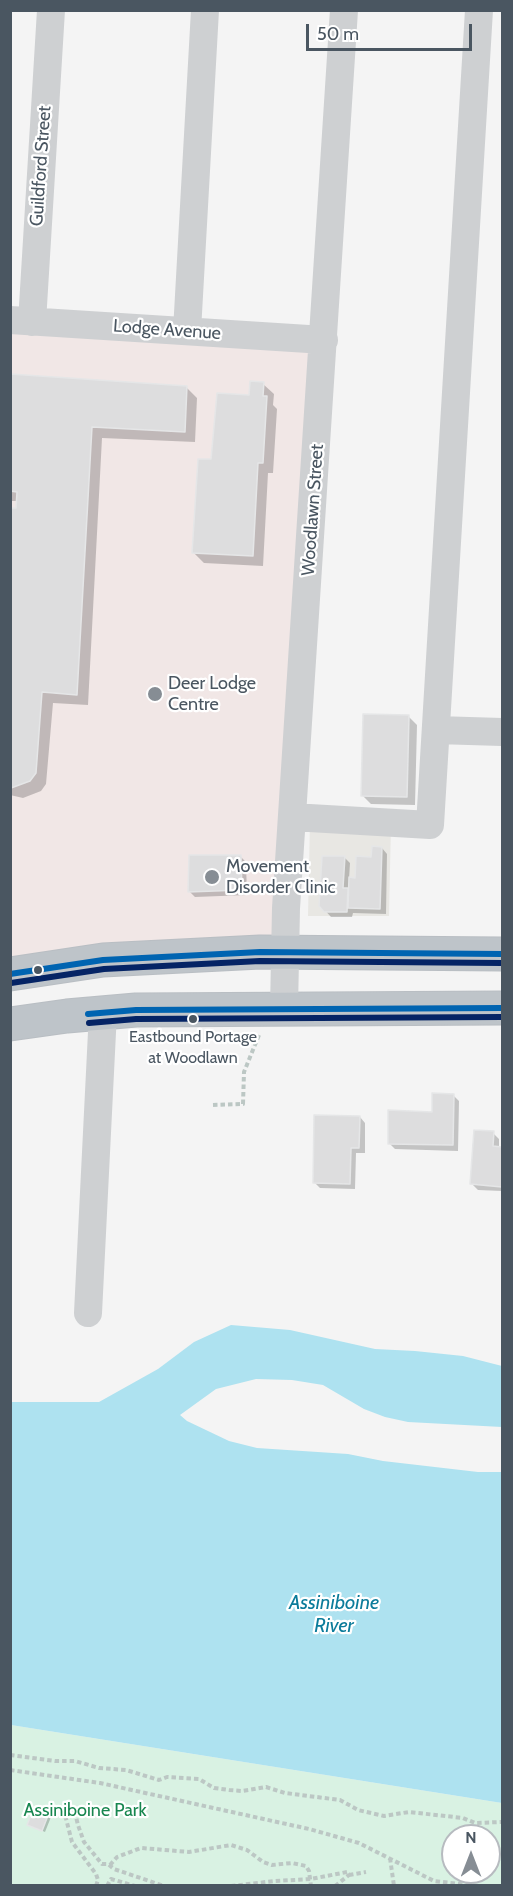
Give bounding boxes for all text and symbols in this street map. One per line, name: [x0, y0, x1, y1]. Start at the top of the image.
scale bar: [309, 12, 476, 50]
text: 50 m: [317, 23, 359, 45]
street label: Guildford Street: [26, 105, 56, 227]
street label: Lodge Avenue: [112, 315, 222, 345]
street label: Woodlawn Street: [298, 443, 328, 577]
place label: Deer Lodge Centre: [168, 673, 256, 716]
marker: Deer Lodge Centre: [146, 685, 164, 703]
place label: Movement Disorder Clinic: [226, 856, 336, 898]
marker: Movement Disorder Clinic: [203, 868, 221, 886]
unlabelled marker: [32, 964, 44, 976]
marker: Eastbound Portage at Woodlawn: [187, 1013, 199, 1025]
place label: Eastbound Portage at Woodlawn: [129, 1027, 257, 1065]
water label: Assiniboine River: [289, 1591, 379, 1638]
park label: Assiniboine Park: [23, 1800, 147, 1822]
north arrow: [441, 1824, 501, 1884]
text: N: [465, 1828, 477, 1847]

